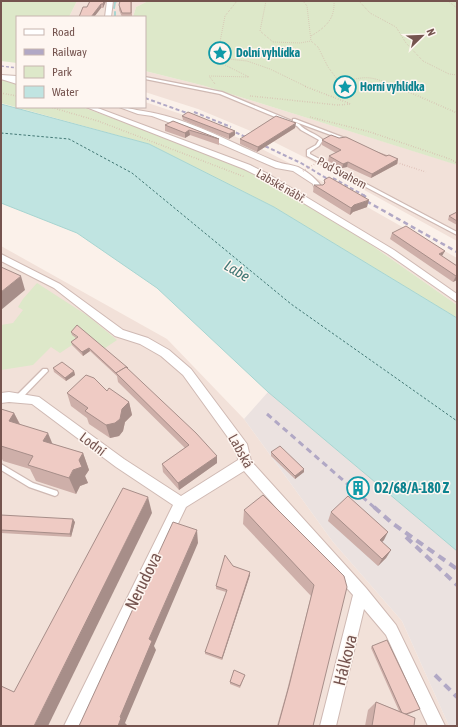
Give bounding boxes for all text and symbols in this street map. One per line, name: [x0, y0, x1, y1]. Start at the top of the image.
legend: [16, 16, 146, 108]
north arrow: [402, 16, 442, 56]
text: Road: [52, 25, 75, 39]
text: N: [424, 27, 438, 37]
place icon: Dolní vyhlídka: [207, 40, 233, 66]
text: Railway: [52, 45, 87, 59]
place label: Dolní vyhlídka: [236, 46, 300, 60]
text: Park: [52, 65, 73, 79]
place icon: Horní vyhlídka: [332, 74, 358, 100]
place label: Horní vyhlídka: [360, 80, 425, 94]
text: Water: [52, 85, 79, 99]
street label: Pod Svahem: [315, 154, 369, 192]
street label: Labské nábř.: [254, 166, 308, 206]
water label: Labe: [221, 256, 253, 285]
street label: Lodní: [77, 429, 109, 459]
street label: Labská: [225, 431, 257, 471]
building icon: O2/68/A-180 Z: [345, 475, 371, 501]
place label: O2/68/A-180 Z: [374, 480, 450, 496]
street label: Nerudova: [121, 549, 165, 613]
street label: Hálkova: [329, 632, 361, 688]

